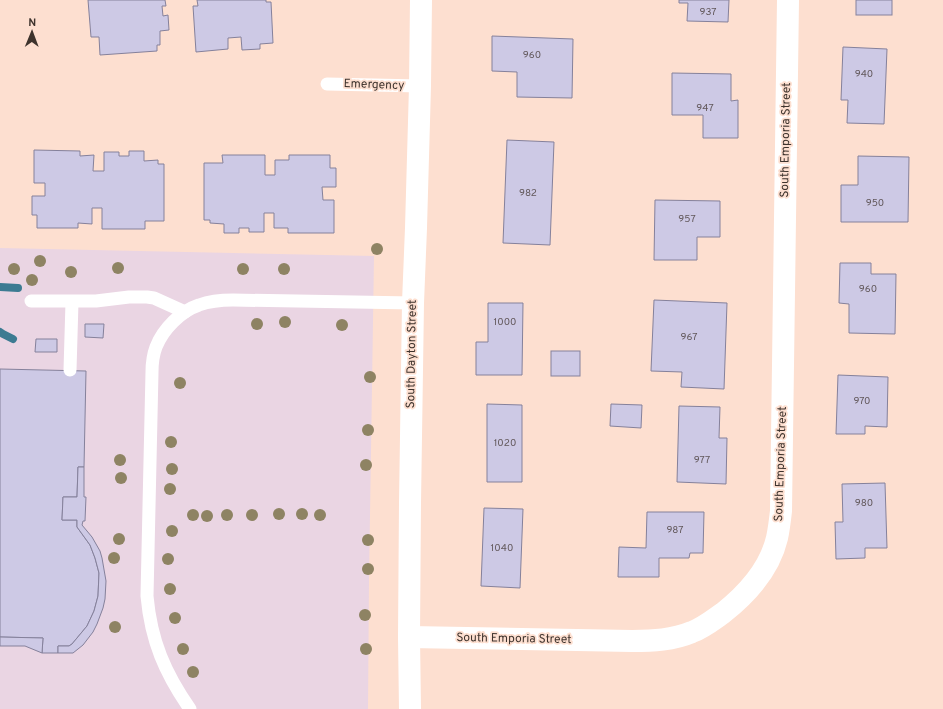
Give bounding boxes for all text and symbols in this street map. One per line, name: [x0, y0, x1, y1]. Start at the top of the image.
house number: 937: [699, 6, 717, 19]
north arrow: [12, 12, 52, 52]
text: N: [28, 16, 36, 30]
house number: 960: [523, 49, 541, 62]
house number: 940: [855, 68, 873, 81]
street label: Emergency: [343, 76, 405, 94]
street label: South Emporia Street: [777, 82, 795, 198]
house number: 947: [696, 102, 714, 115]
house number: 982: [519, 187, 537, 200]
house number: 950: [866, 197, 884, 210]
house number: 957: [678, 213, 696, 226]
house number: 960: [859, 283, 877, 296]
street label: South Dayton Street: [403, 300, 421, 408]
house number: 1000: [494, 316, 516, 329]
house number: 967: [681, 331, 697, 344]
house number: 970: [853, 395, 871, 408]
street label: South Emporia Street: [771, 406, 791, 522]
house number: 1020: [494, 437, 516, 450]
house number: 977: [694, 454, 710, 467]
house number: 980: [855, 497, 873, 510]
house number: 987: [666, 524, 684, 537]
house number: 1040: [491, 542, 513, 555]
street label: South Emporia Street: [456, 630, 572, 648]

